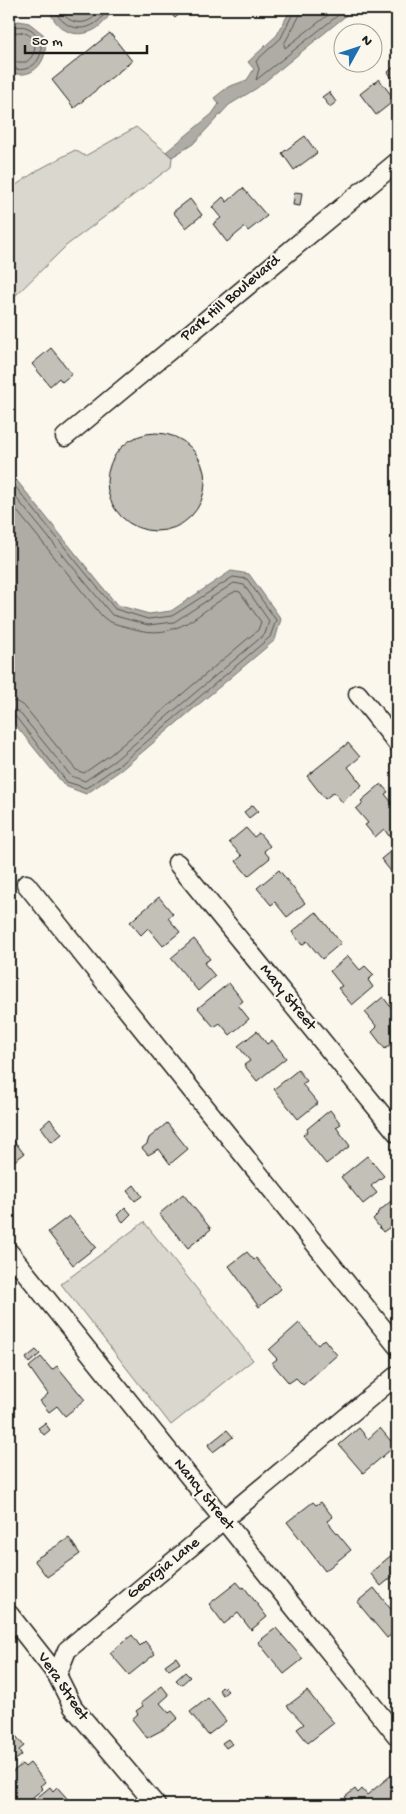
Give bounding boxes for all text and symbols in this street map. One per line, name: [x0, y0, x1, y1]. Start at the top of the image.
scale bar: [25, 22, 148, 54]
north arrow: [334, 22, 384, 72]
text: N: [357, 32, 375, 50]
text: 50 m: [32, 33, 63, 51]
street label: Park Hill Boulevard: [176, 251, 286, 347]
street label: Mary Street: [254, 961, 320, 1036]
street label: Nancy Street: [168, 1455, 239, 1536]
street label: Georgia Lane: [124, 1533, 205, 1604]
street label: Vera Street: [32, 1648, 93, 1726]

